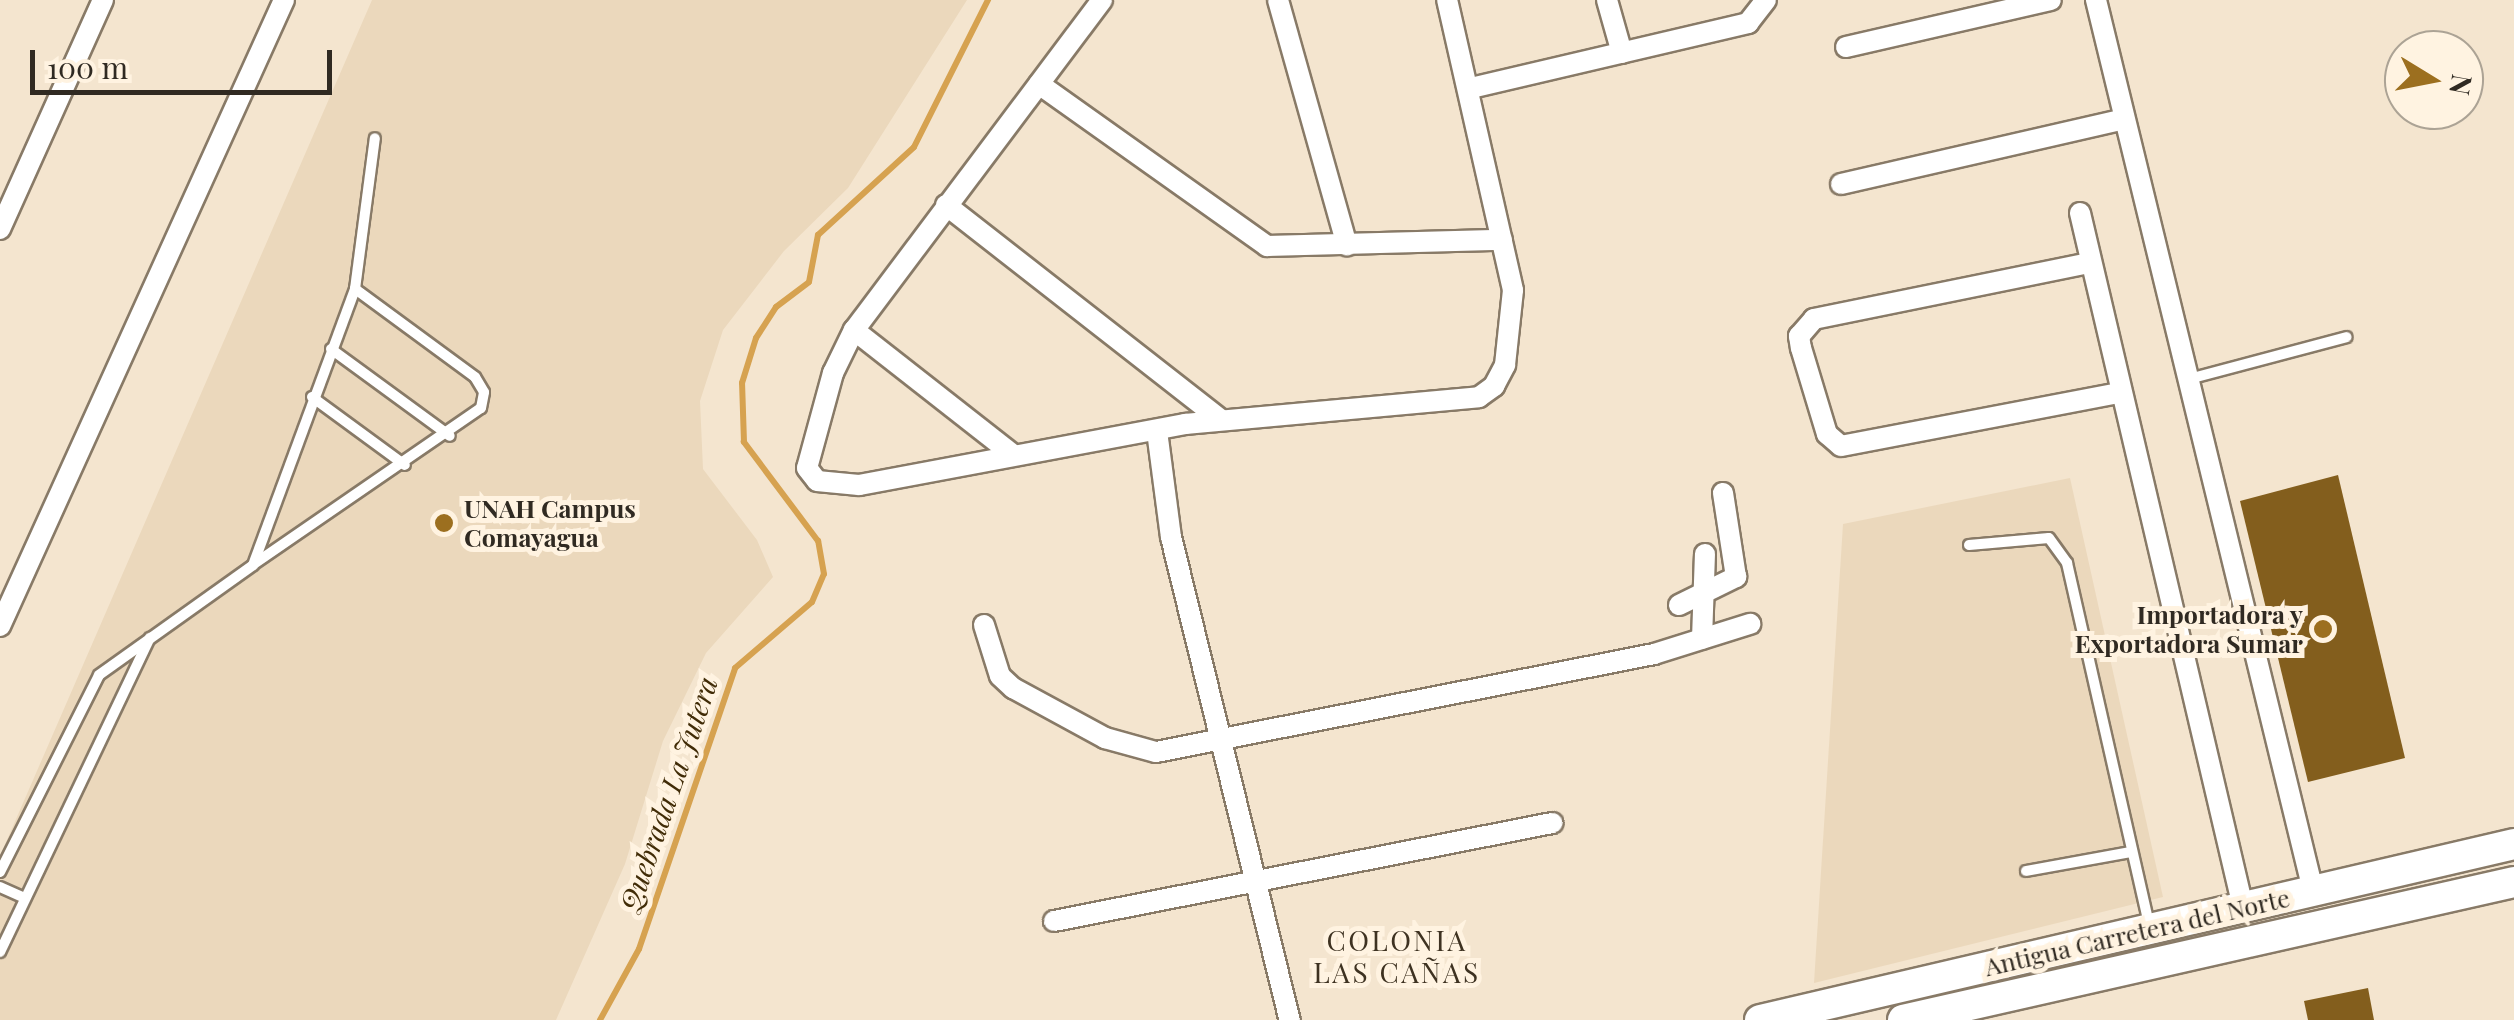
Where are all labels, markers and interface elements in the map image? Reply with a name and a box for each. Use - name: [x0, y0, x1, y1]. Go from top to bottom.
- scale bar: [35, 30, 338, 92]
- north arrow: [2384, 30, 2484, 130]
- text: 100 m: [47, 47, 128, 87]
- text: N: [2442, 72, 2482, 98]
- place label: UNAH Campus Comayagua: [464, 494, 636, 553]
- marker: UNAH Campus Comayagua: [433, 512, 455, 534]
- place label: Importadora y Exportadora Sumar: [2075, 600, 2303, 659]
- marker: Importadora y Exportadora Sumar: [2312, 618, 2334, 640]
- water label: Quebrada La Jutera: [612, 672, 724, 916]
- street label: Antigua Carretera del Norte: [1981, 882, 2293, 982]
- district label: COLONIA LAS CAÑAS: [1313, 923, 1481, 989]

